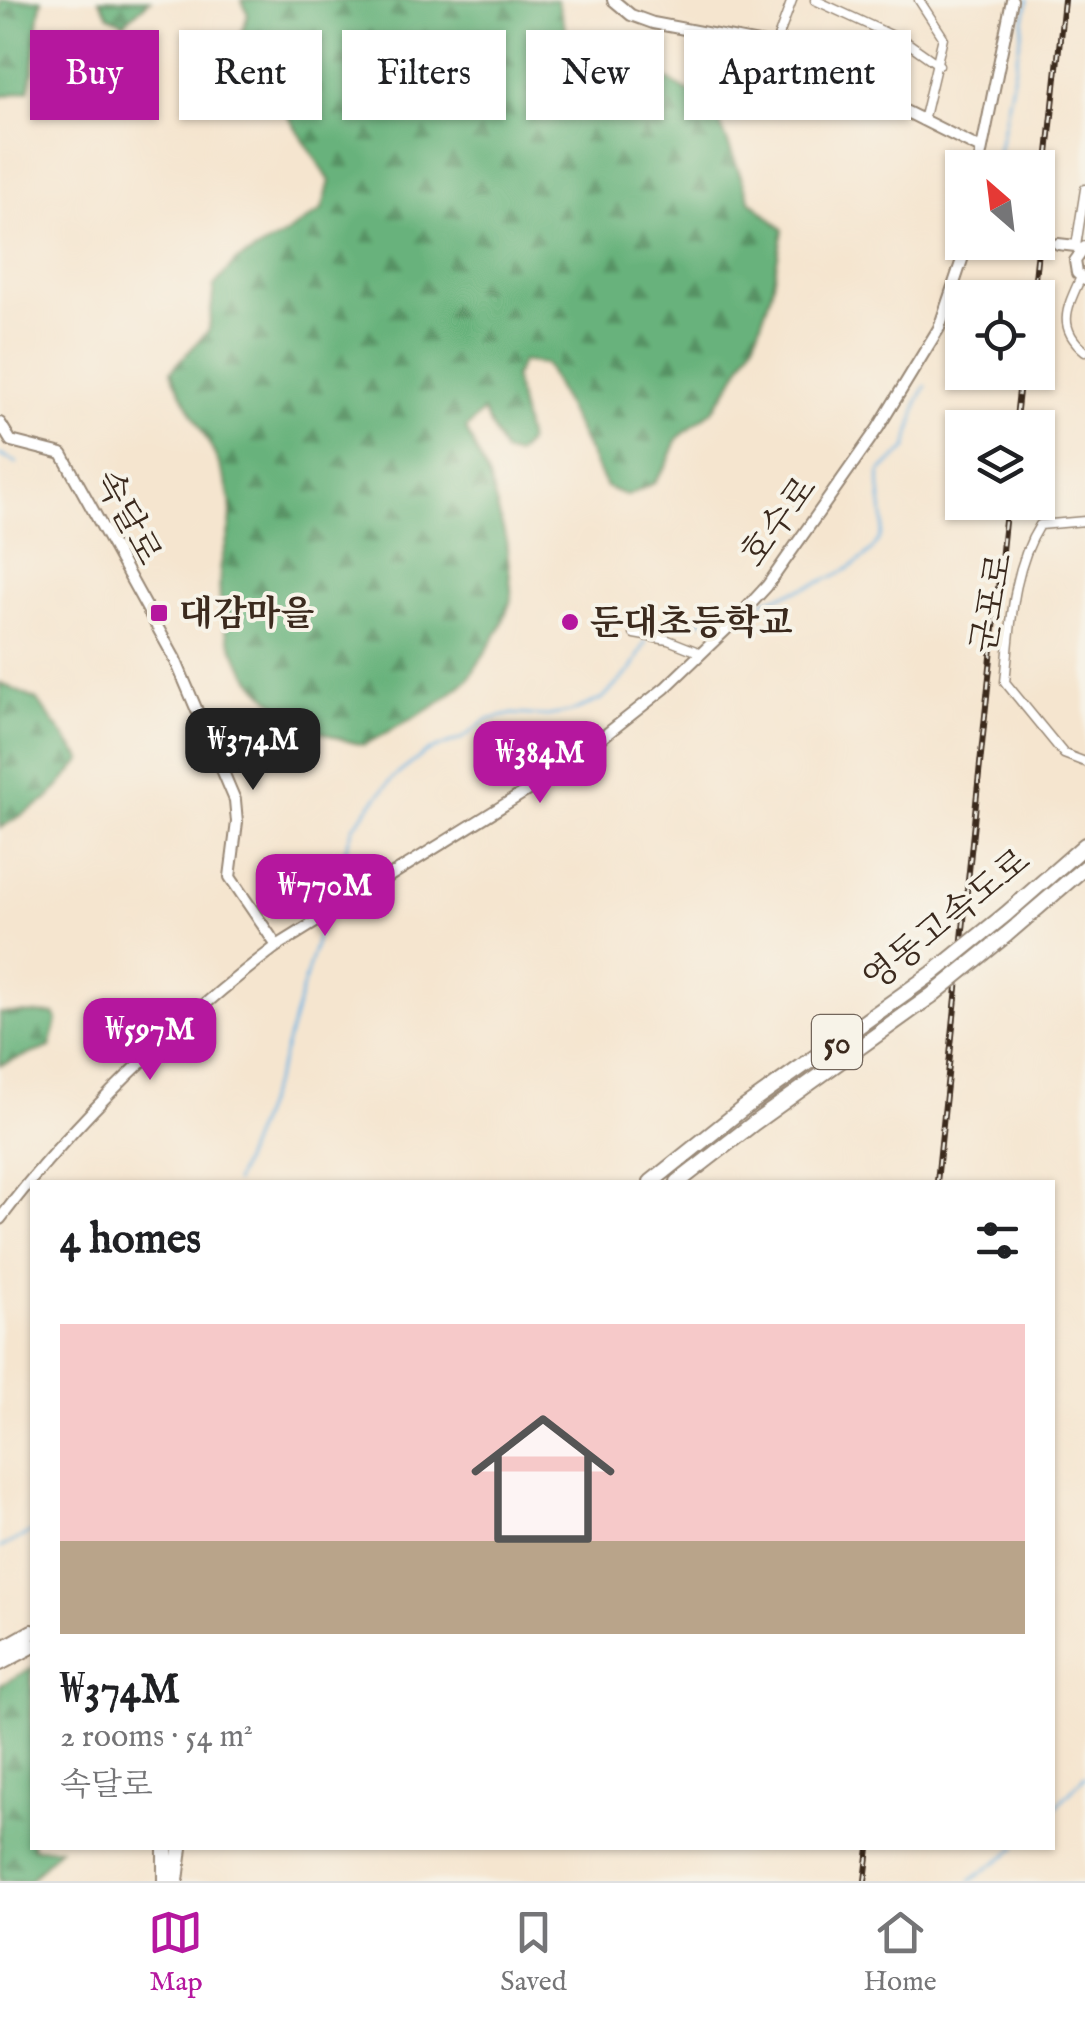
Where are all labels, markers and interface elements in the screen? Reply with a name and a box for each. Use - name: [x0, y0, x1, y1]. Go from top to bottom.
- chip: Buy: [30, 30, 159, 120]
- chip: Rent: [179, 30, 322, 120]
- chip: Filters: [342, 30, 506, 120]
- chip: New: [526, 30, 664, 120]
- chip: Apartment: [684, 30, 911, 120]
- north arrow: [945, 150, 1055, 260]
- map controls: [945, 150, 1055, 520]
- button: locate: [945, 280, 1055, 390]
- button: layers: [945, 410, 1055, 520]
- street label: 속달로: [83, 463, 170, 574]
- street label: 호수로: [732, 468, 828, 577]
- street label: 군포로: [962, 550, 1024, 657]
- place label: 대감마을: [179, 593, 314, 638]
- marker: 대감마을: [148, 602, 170, 624]
- place label: 둔대초등학교: [590, 602, 793, 647]
- marker: 둔대초등학교: [559, 611, 581, 633]
- pin: ₩374M: [183, 708, 323, 793]
- text: ₩374M: [207, 720, 299, 761]
- pin: ₩384M: [470, 721, 610, 806]
- text: ₩384M: [495, 733, 585, 774]
- street label: 영동고속도로: [855, 840, 1041, 1002]
- pin: ₩770M: [255, 854, 395, 939]
- text: ₩770M: [278, 866, 372, 907]
- pin: ₩597M: [80, 998, 220, 1083]
- text: ₩597M: [105, 1010, 195, 1051]
- road number: 50: [812, 1015, 862, 1069]
- icon: filters: [970, 1213, 1025, 1268]
- text: 4 homes: [60, 1214, 201, 1267]
- icon: home: [453, 1389, 633, 1569]
- text: ₩374M: [60, 1664, 180, 1717]
- text: 2 rooms · 54 m²: [60, 1717, 253, 1758]
- text: 속달로: [60, 1766, 153, 1807]
- tab: Map: [148, 1905, 203, 2000]
- tab: Saved: [500, 1905, 567, 2000]
- tab: Home: [863, 1905, 937, 2000]

